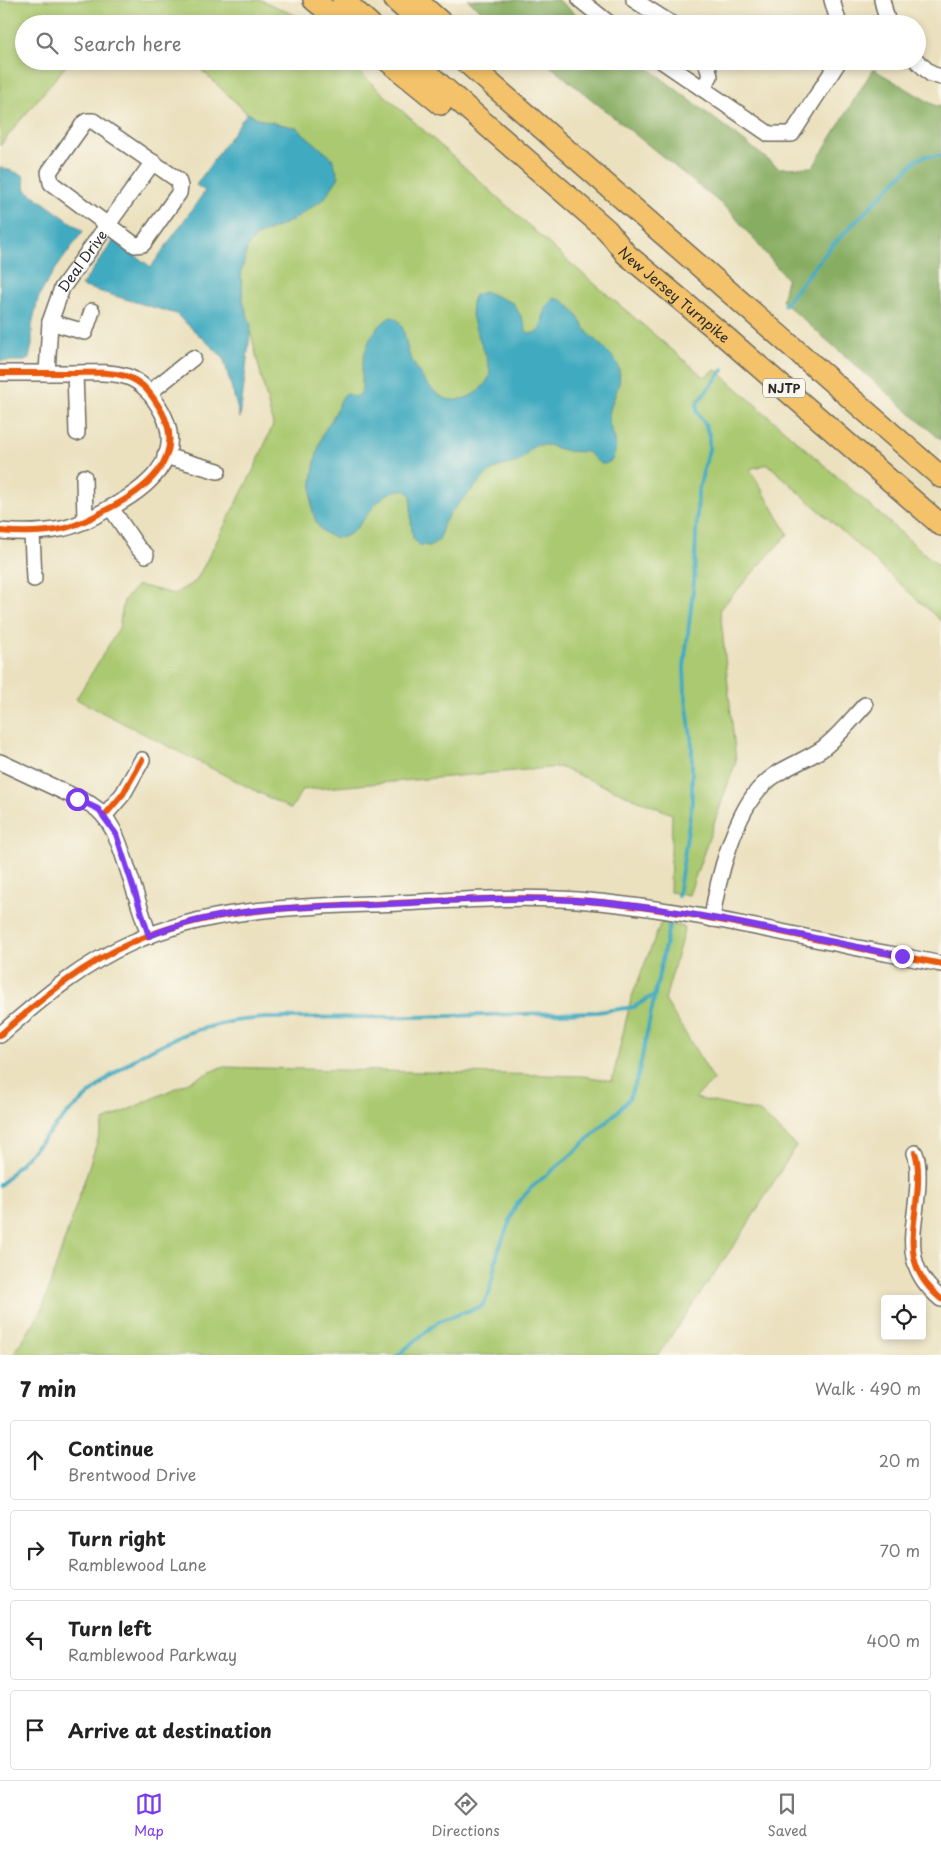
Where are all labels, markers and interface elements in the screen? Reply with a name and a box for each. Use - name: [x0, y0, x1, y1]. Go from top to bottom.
- search box: [15, 15, 926, 70]
- icon: search: [33, 29, 61, 57]
- text: Search here: [73, 29, 182, 57]
- street label: Deal Drive: [52, 225, 112, 296]
- street label: New Jersey Turnpike: [613, 242, 735, 347]
- road number: NJTP: [763, 378, 805, 398]
- route start: [66, 788, 89, 811]
- route end: [891, 945, 914, 968]
- map controls: [881, 1295, 926, 1340]
- button: locate: [881, 1295, 926, 1340]
- text: 7 min: [20, 1372, 76, 1404]
- text: Walk · 490 m: [815, 1376, 921, 1400]
- text: Continue: [68, 1434, 154, 1462]
- icon: ahead: [21, 1446, 49, 1474]
- text: 20 m: [879, 1448, 920, 1472]
- text: Brentwood Drive: [68, 1462, 196, 1486]
- text: Turn right: [68, 1524, 166, 1552]
- icon: right: [21, 1536, 49, 1564]
- text: 70 m: [880, 1538, 920, 1562]
- text: Ramblewood Lane: [68, 1552, 207, 1576]
- text: Turn left: [68, 1614, 152, 1642]
- icon: left: [21, 1626, 49, 1654]
- text: 400 m: [867, 1628, 920, 1652]
- text: Ramblewood Parkway: [68, 1642, 237, 1666]
- icon: arrive: [21, 1716, 49, 1744]
- text: Arrive at destination: [68, 1716, 272, 1744]
- tab: Map: [134, 1790, 164, 1841]
- tab: Directions: [432, 1790, 500, 1841]
- tab: Saved: [767, 1790, 807, 1841]

